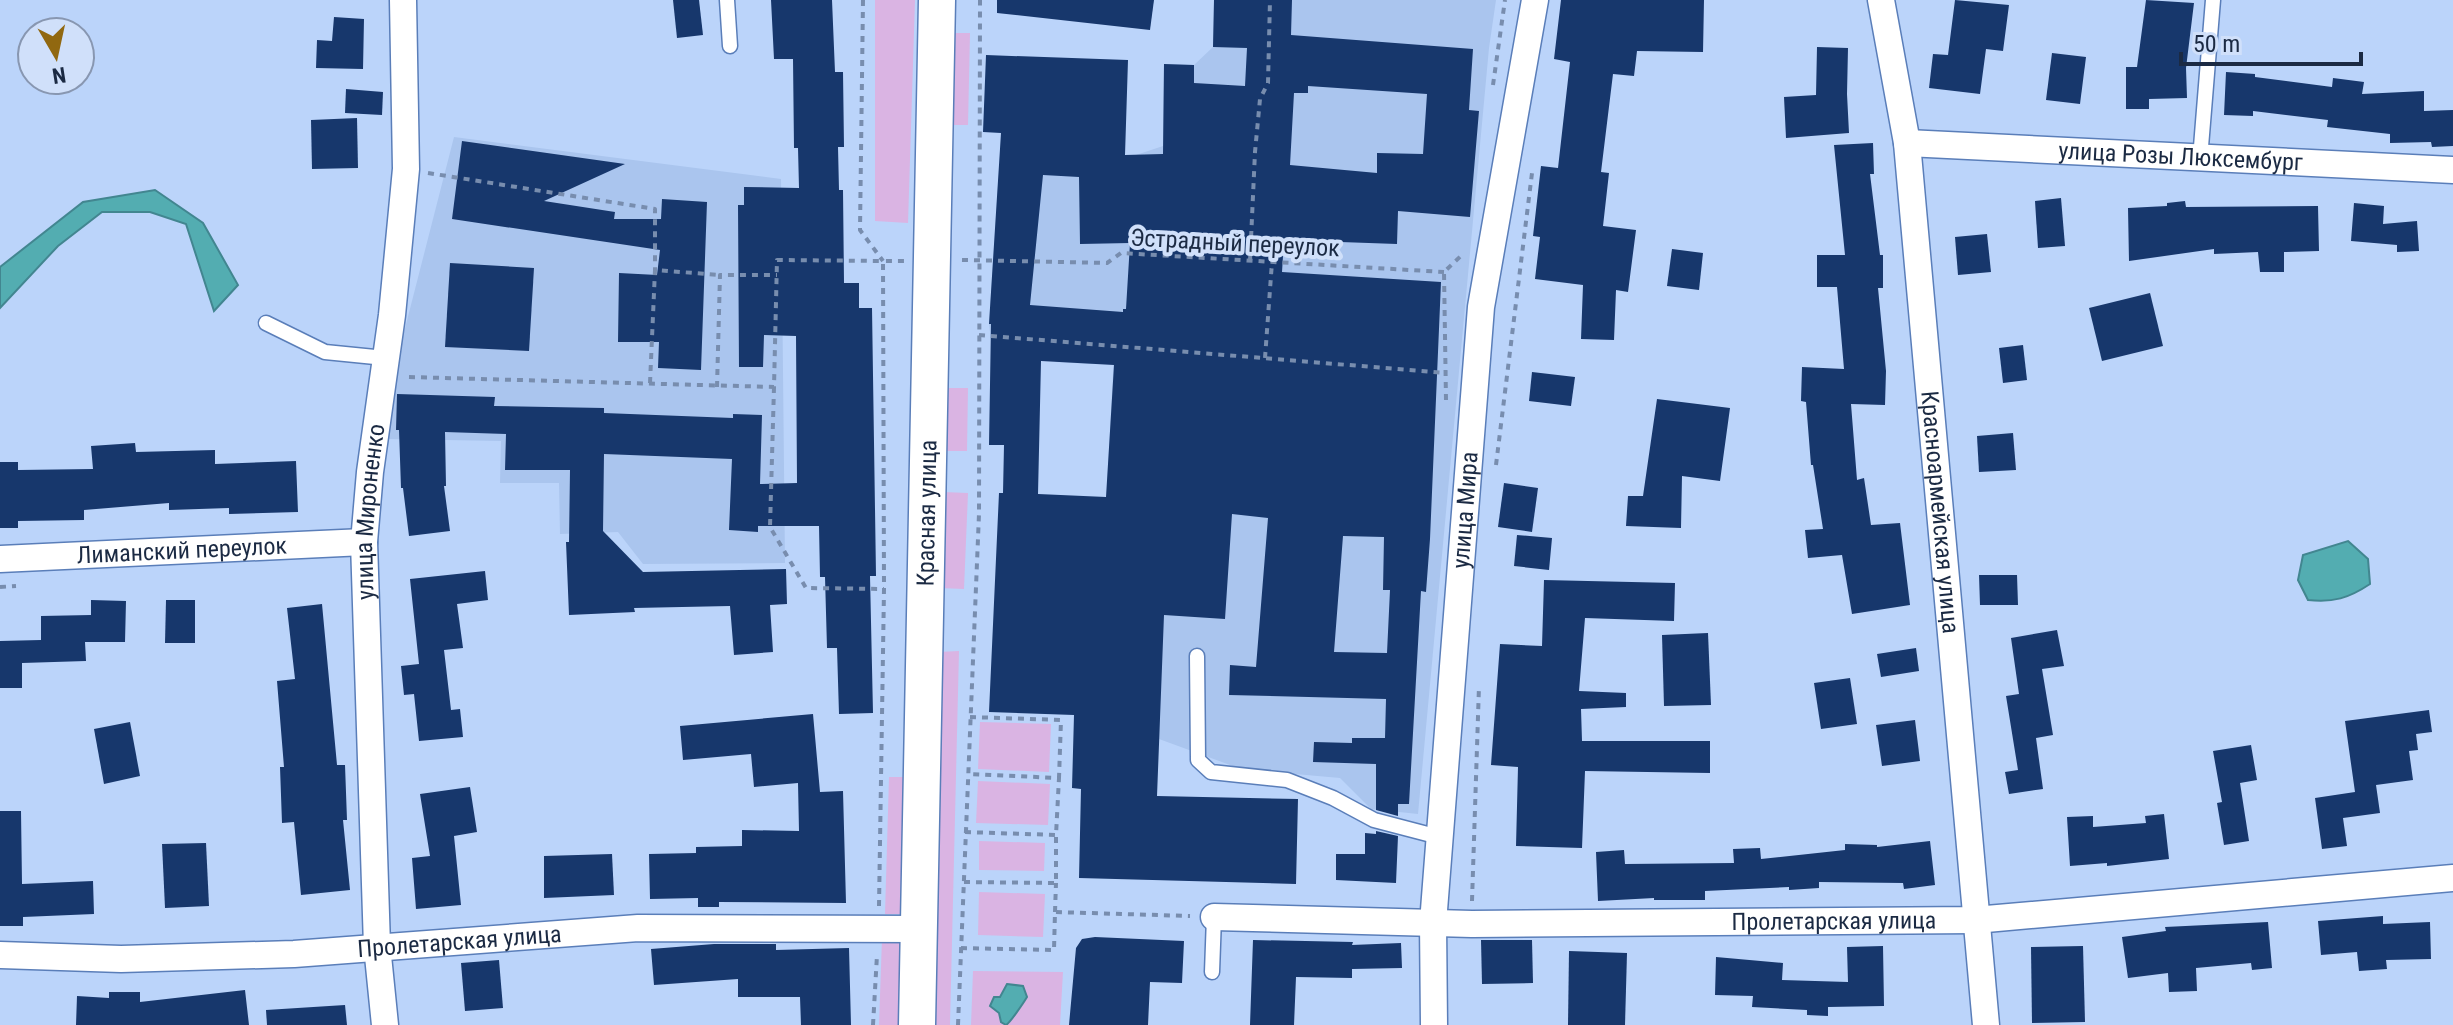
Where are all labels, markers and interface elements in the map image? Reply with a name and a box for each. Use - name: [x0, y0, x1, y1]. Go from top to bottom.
- north arrow: [16, 16, 96, 96]
- scale bar: [2181, 16, 2361, 66]
- text: 50 m: [2193, 30, 2240, 58]
- text: N: [50, 62, 68, 89]
- street label: улица Розы Люксембург: [2058, 137, 2304, 177]
- street label: Эстрадный переулок: [1130, 224, 1341, 262]
- street label: Красноармейская улица: [1915, 390, 1965, 635]
- street label: улица Мироненко: [350, 422, 391, 600]
- street label: Красная улица: [912, 440, 942, 587]
- street label: улица Мира: [1447, 451, 1484, 570]
- street label: Лиманский переулок: [76, 532, 288, 569]
- street label: Пролетарская улица: [1731, 906, 1936, 936]
- street label: Пролетарская улица: [356, 920, 562, 963]

